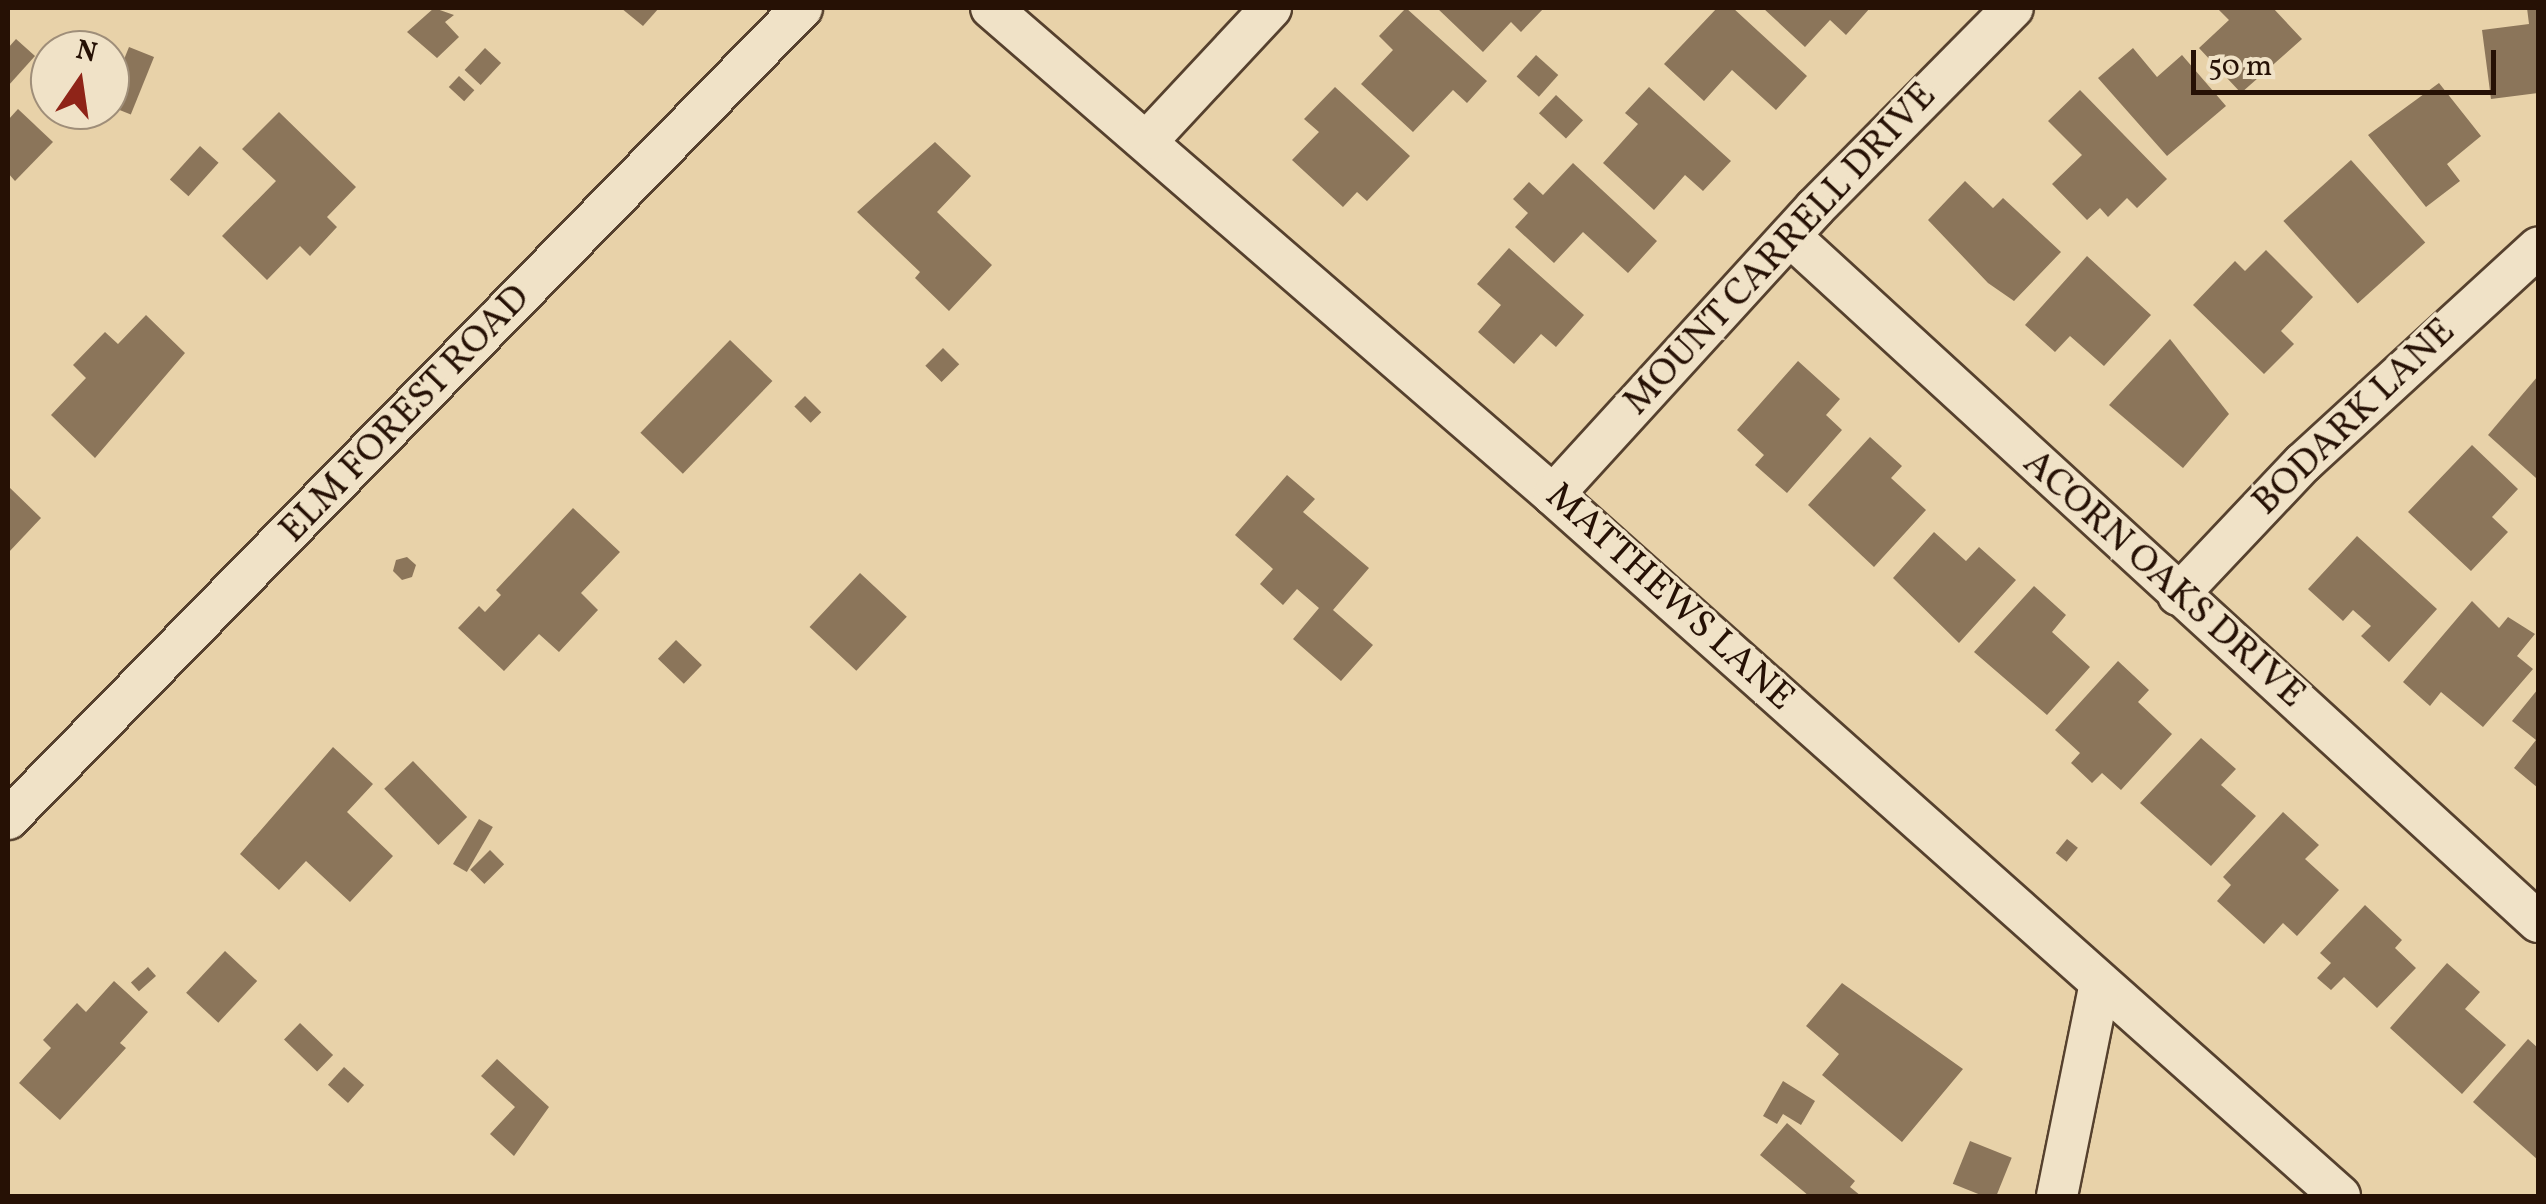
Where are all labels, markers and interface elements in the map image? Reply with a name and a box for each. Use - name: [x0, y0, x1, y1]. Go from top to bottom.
- north arrow: [30, 30, 130, 130]
- scale bar: [2196, 30, 2501, 92]
- text: N: [72, 31, 101, 74]
- text: 50 m: [2208, 46, 2272, 88]
- street label: MOUNT CARRELL DRIVE: [1615, 74, 1947, 426]
- street label: ELM FOREST ROAD: [271, 276, 541, 554]
- street label: BODARK LANE: [2244, 310, 2466, 526]
- street label: ACORN OAKS DRIVE: [2013, 441, 2313, 719]
- street label: MATTHEWS LANE: [1535, 475, 1803, 721]

